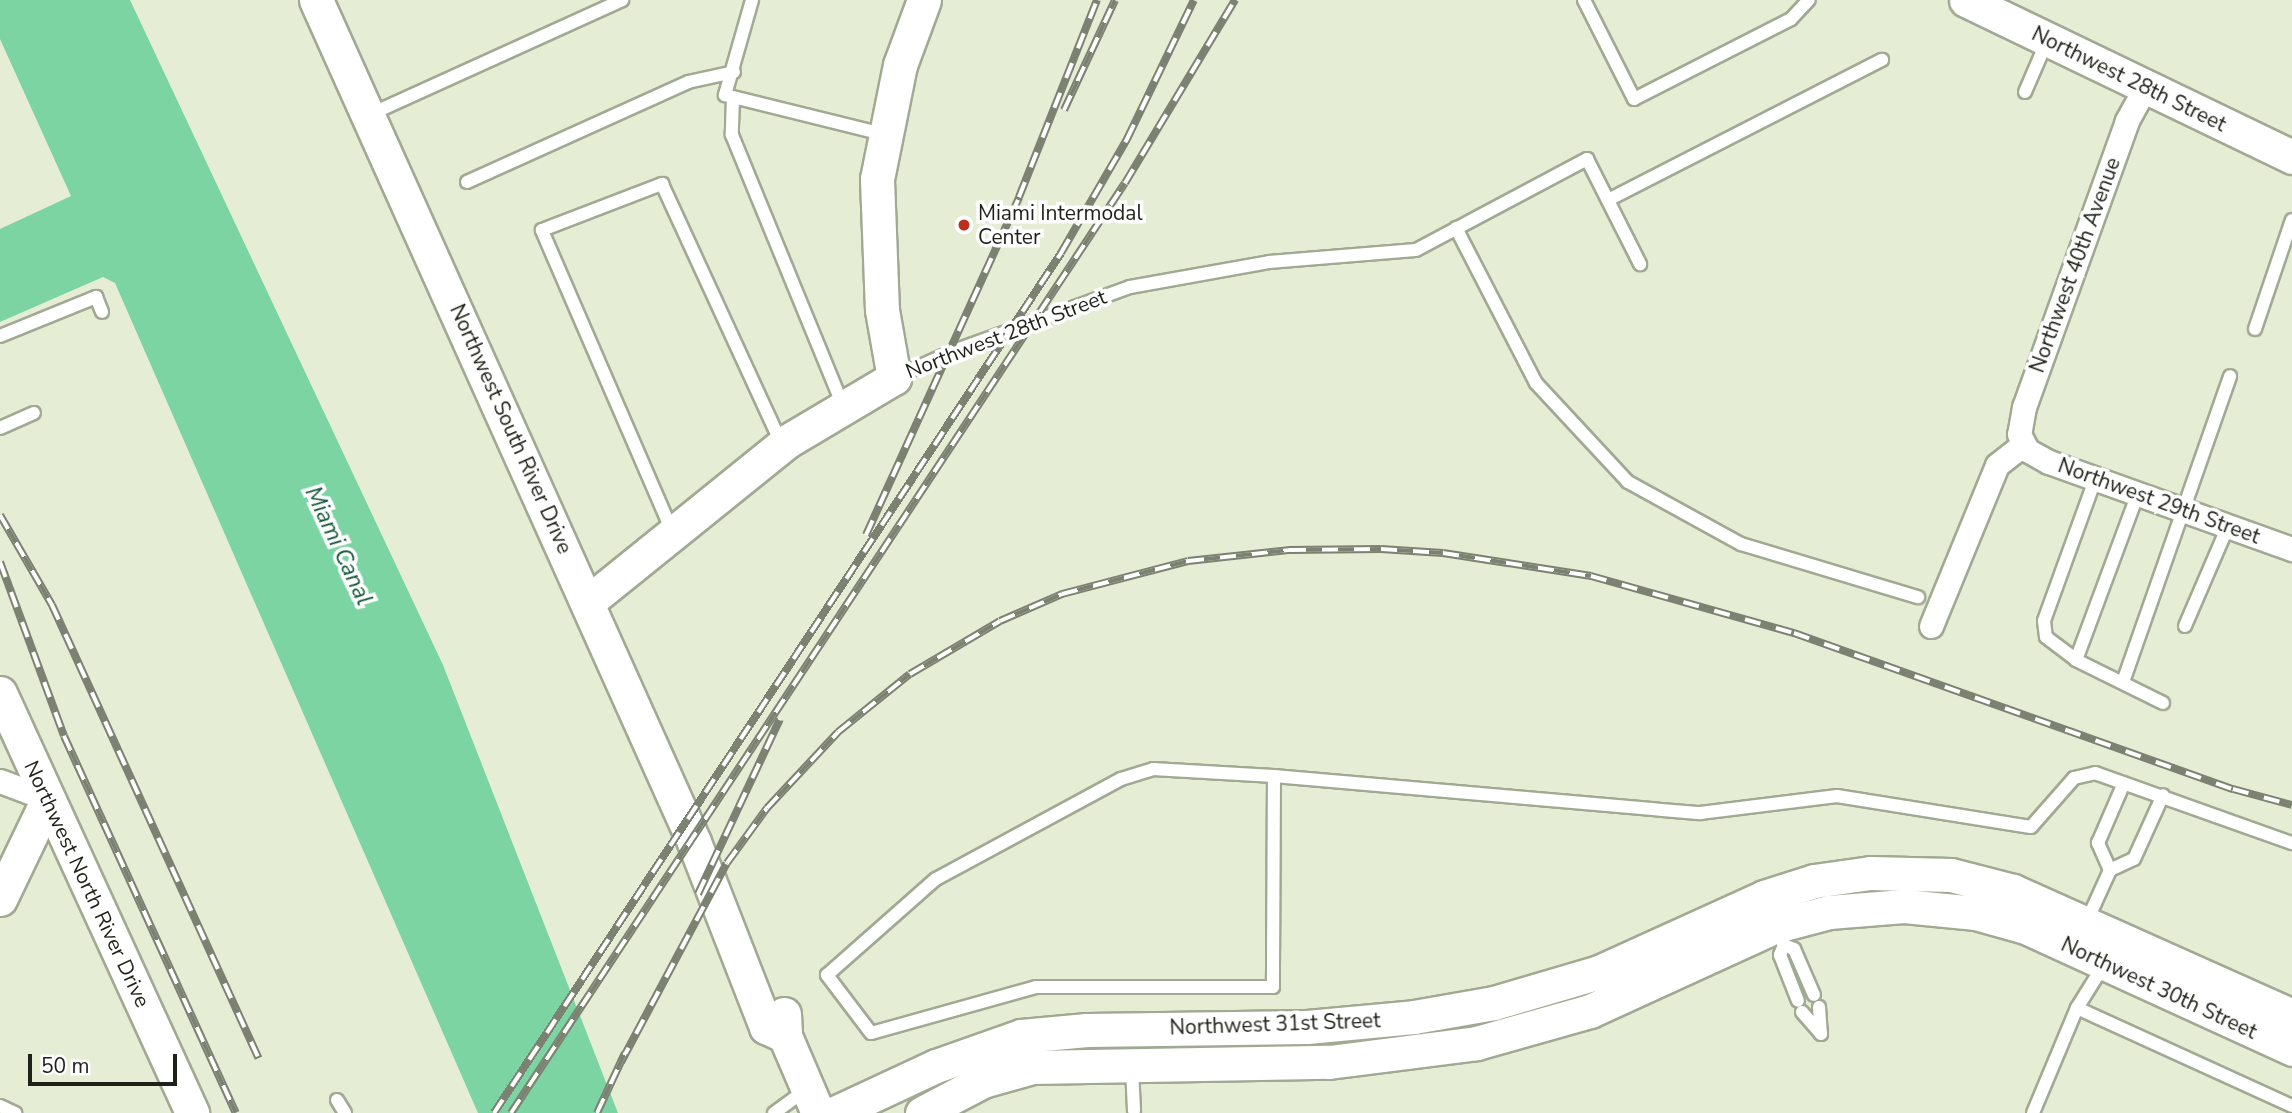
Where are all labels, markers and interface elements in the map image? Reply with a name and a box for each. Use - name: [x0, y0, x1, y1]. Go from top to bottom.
- street label: Northwest 28th Street: [2028, 21, 2230, 137]
- street label: Northwest 40th Avenue: [2024, 154, 2126, 376]
- place label: Miami Intermodal Center: [978, 200, 1143, 250]
- marker: Miami Intermodal Center: [956, 217, 972, 233]
- street label: Northwest 28th Street: [902, 284, 1110, 384]
- street label: Northwest South River Drive: [444, 300, 578, 558]
- street label: Northwest 29th Street: [2055, 453, 2263, 549]
- water label: Miami Canal: [299, 482, 377, 610]
- street label: Northwest North River Drive: [19, 757, 155, 1011]
- street label: Northwest 30th Street: [2057, 932, 2261, 1044]
- street label: Northwest 31st Street: [1169, 1008, 1381, 1040]
- scale bar: [32, 1040, 180, 1084]
- text: 50 m: [41, 1052, 90, 1080]

